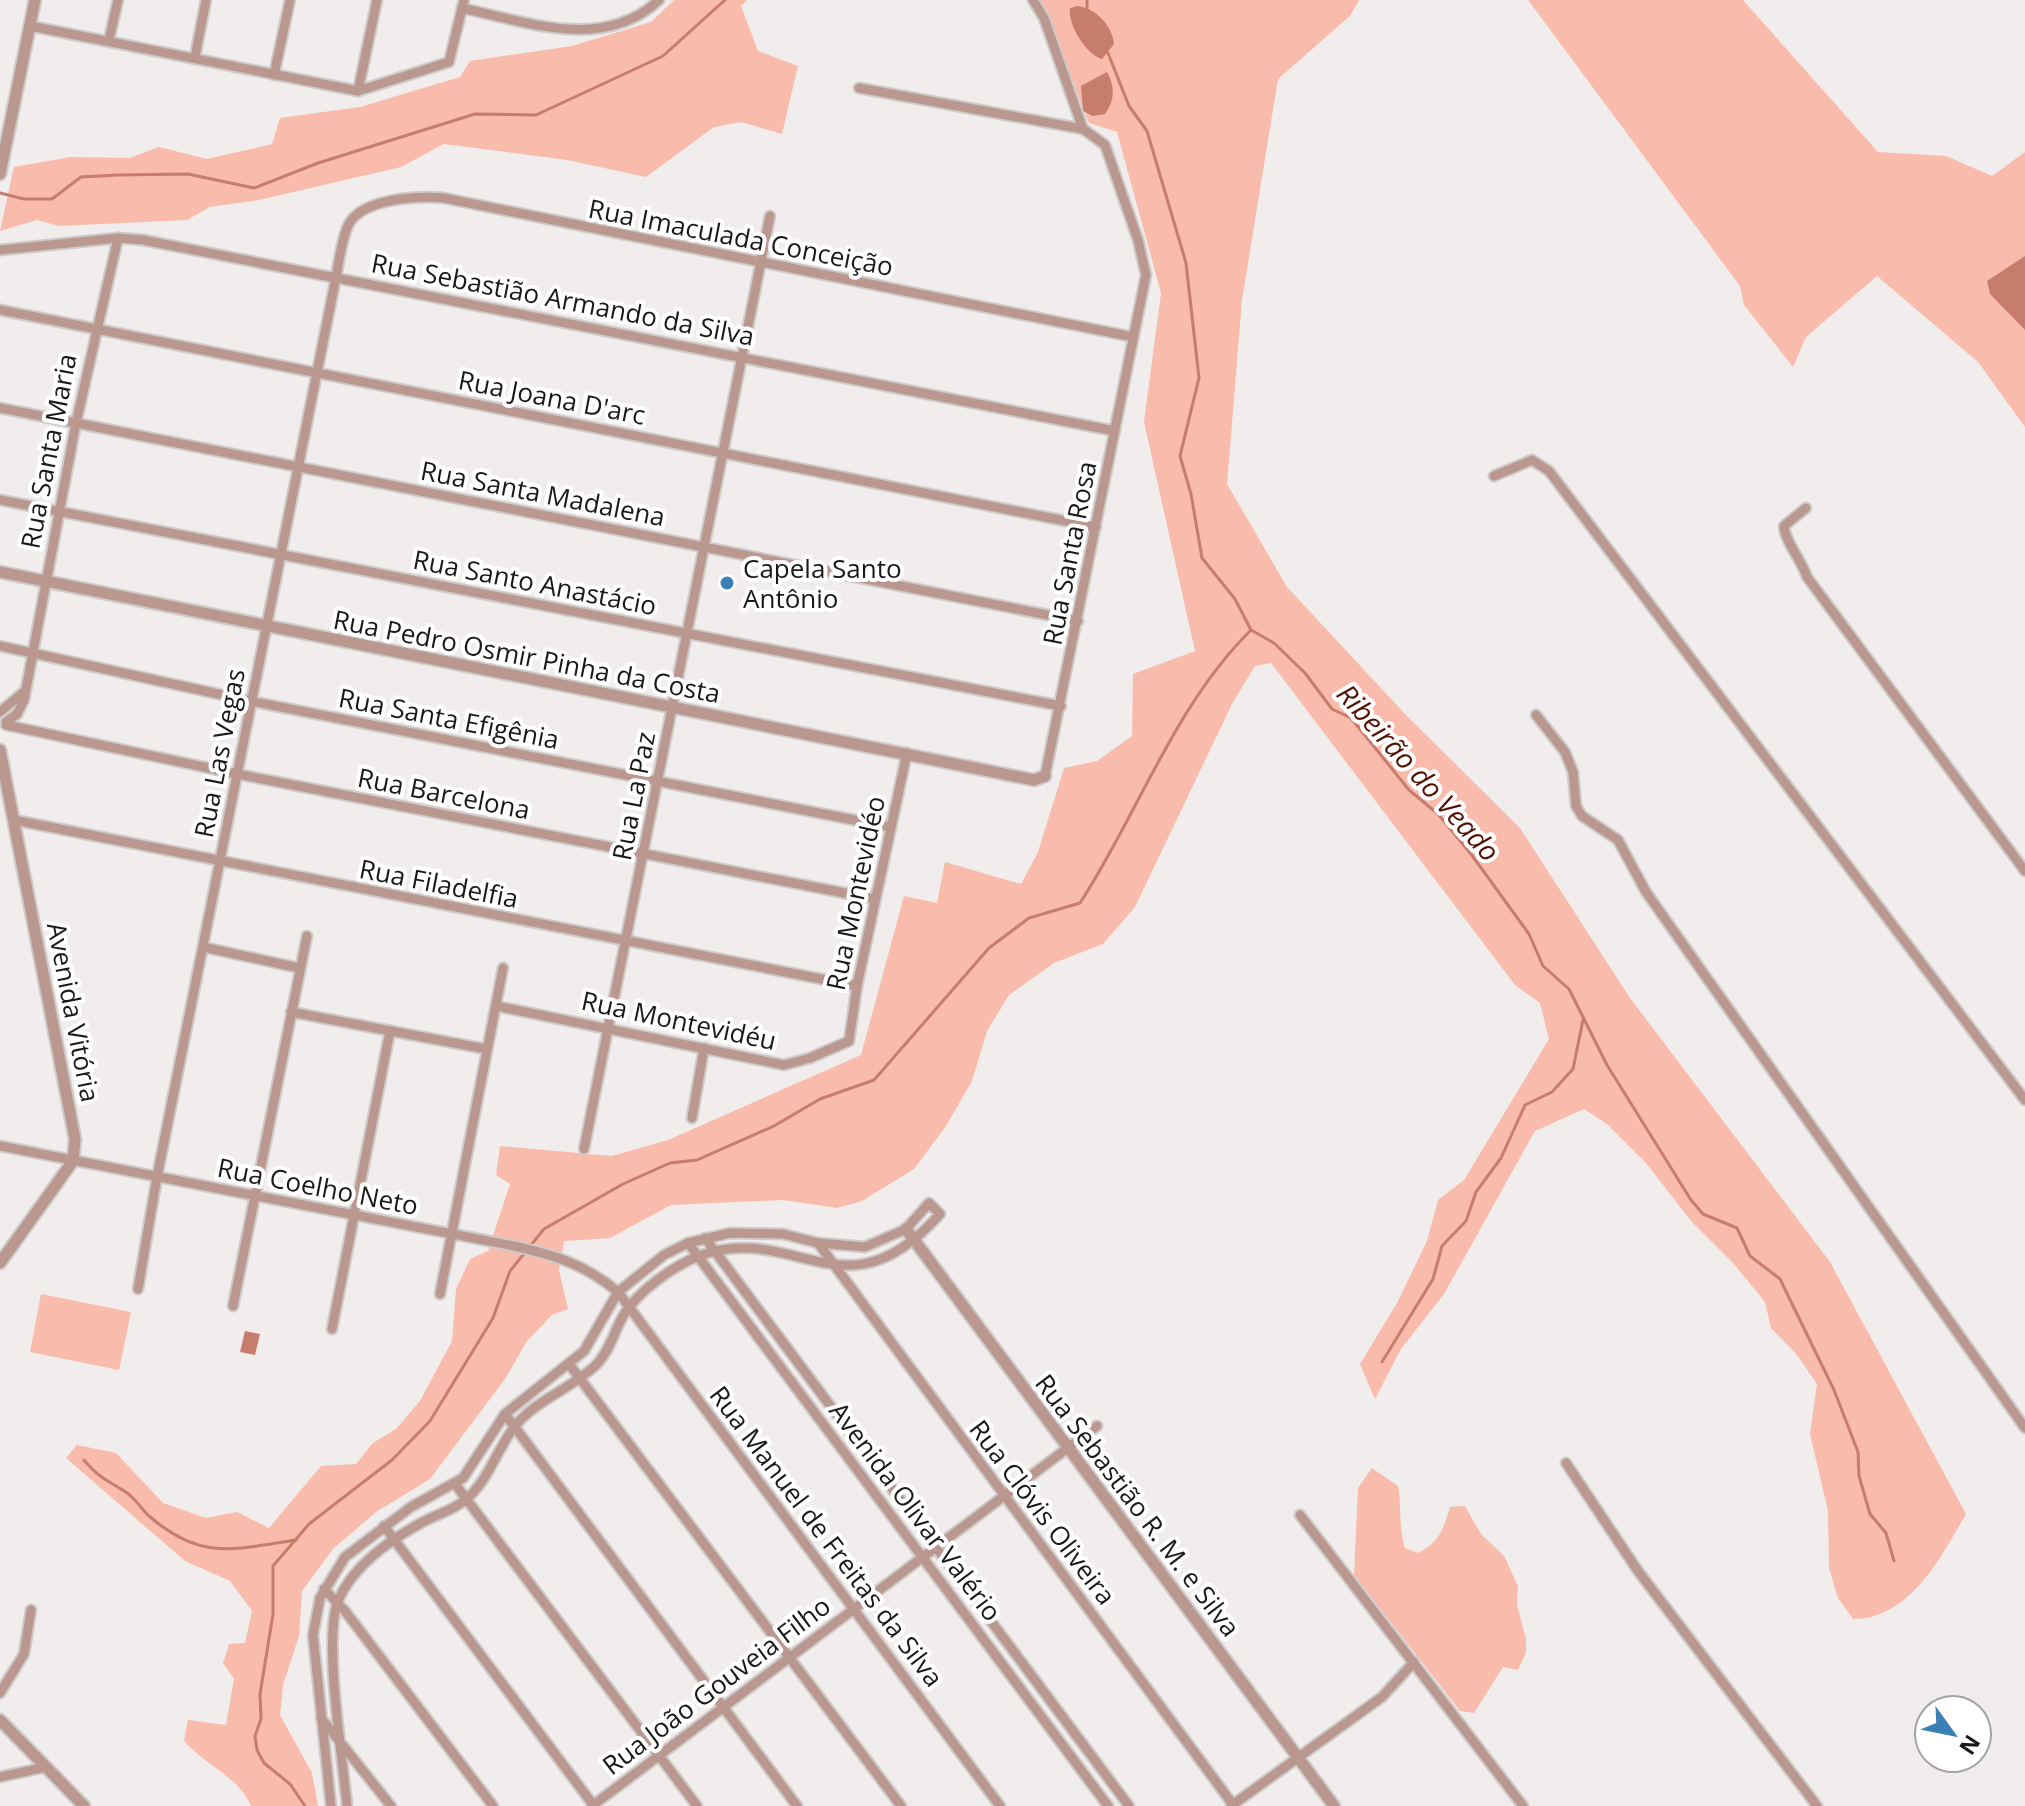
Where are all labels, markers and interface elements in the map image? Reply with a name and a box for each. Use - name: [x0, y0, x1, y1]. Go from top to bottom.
- street label: Rua Imaculada Conceição: [586, 190, 896, 284]
- street label: Rua Sebastião Armando da Silva: [369, 244, 757, 354]
- street label: Rua Santa Maria: [11, 350, 85, 552]
- street label: Rua Joana D'arc: [456, 361, 648, 433]
- street label: Rua Santa Madalena: [418, 452, 668, 534]
- street label: Rua Santa Rosa: [1034, 458, 1104, 648]
- street label: Rua Santo Anastácio: [410, 541, 660, 623]
- place label: Capela Santo Antônio: [743, 550, 902, 616]
- marker: Capela Santo Antônio: [718, 574, 736, 592]
- street label: Rua Pedro Osmir Pinha da Costa: [330, 601, 724, 711]
- street label: Rua Las Vegas: [185, 665, 253, 841]
- water label: Ribeirão do Veado: [1329, 675, 1509, 869]
- street label: Rua Santa Efigênia: [336, 679, 562, 757]
- street label: Rua La Paz: [603, 729, 663, 863]
- street label: Rua Barcelona: [355, 759, 533, 827]
- street label: Rua Montevidéo: [817, 793, 893, 993]
- street label: Rua Filadelfia: [357, 850, 521, 916]
- street label: Avenida Vitória: [39, 919, 109, 1105]
- street label: Rua Montevidéu: [578, 982, 780, 1058]
- street label: Rua Coelho Neto: [215, 1149, 421, 1223]
- street label: Rua Sebastião R. M. e Silva: [1027, 1366, 1249, 1644]
- street label: Rua Manuel de Freitas da Silva: [702, 1378, 952, 1694]
- street label: Avenida Olivar Valério: [822, 1394, 1010, 1628]
- street label: Rua Clóvis Oliveira: [962, 1412, 1124, 1612]
- street label: Rua João Gouveia Filho: [595, 1587, 837, 1783]
- north arrow: [1913, 1694, 1993, 1774]
- text: N: [1953, 1730, 1988, 1761]

